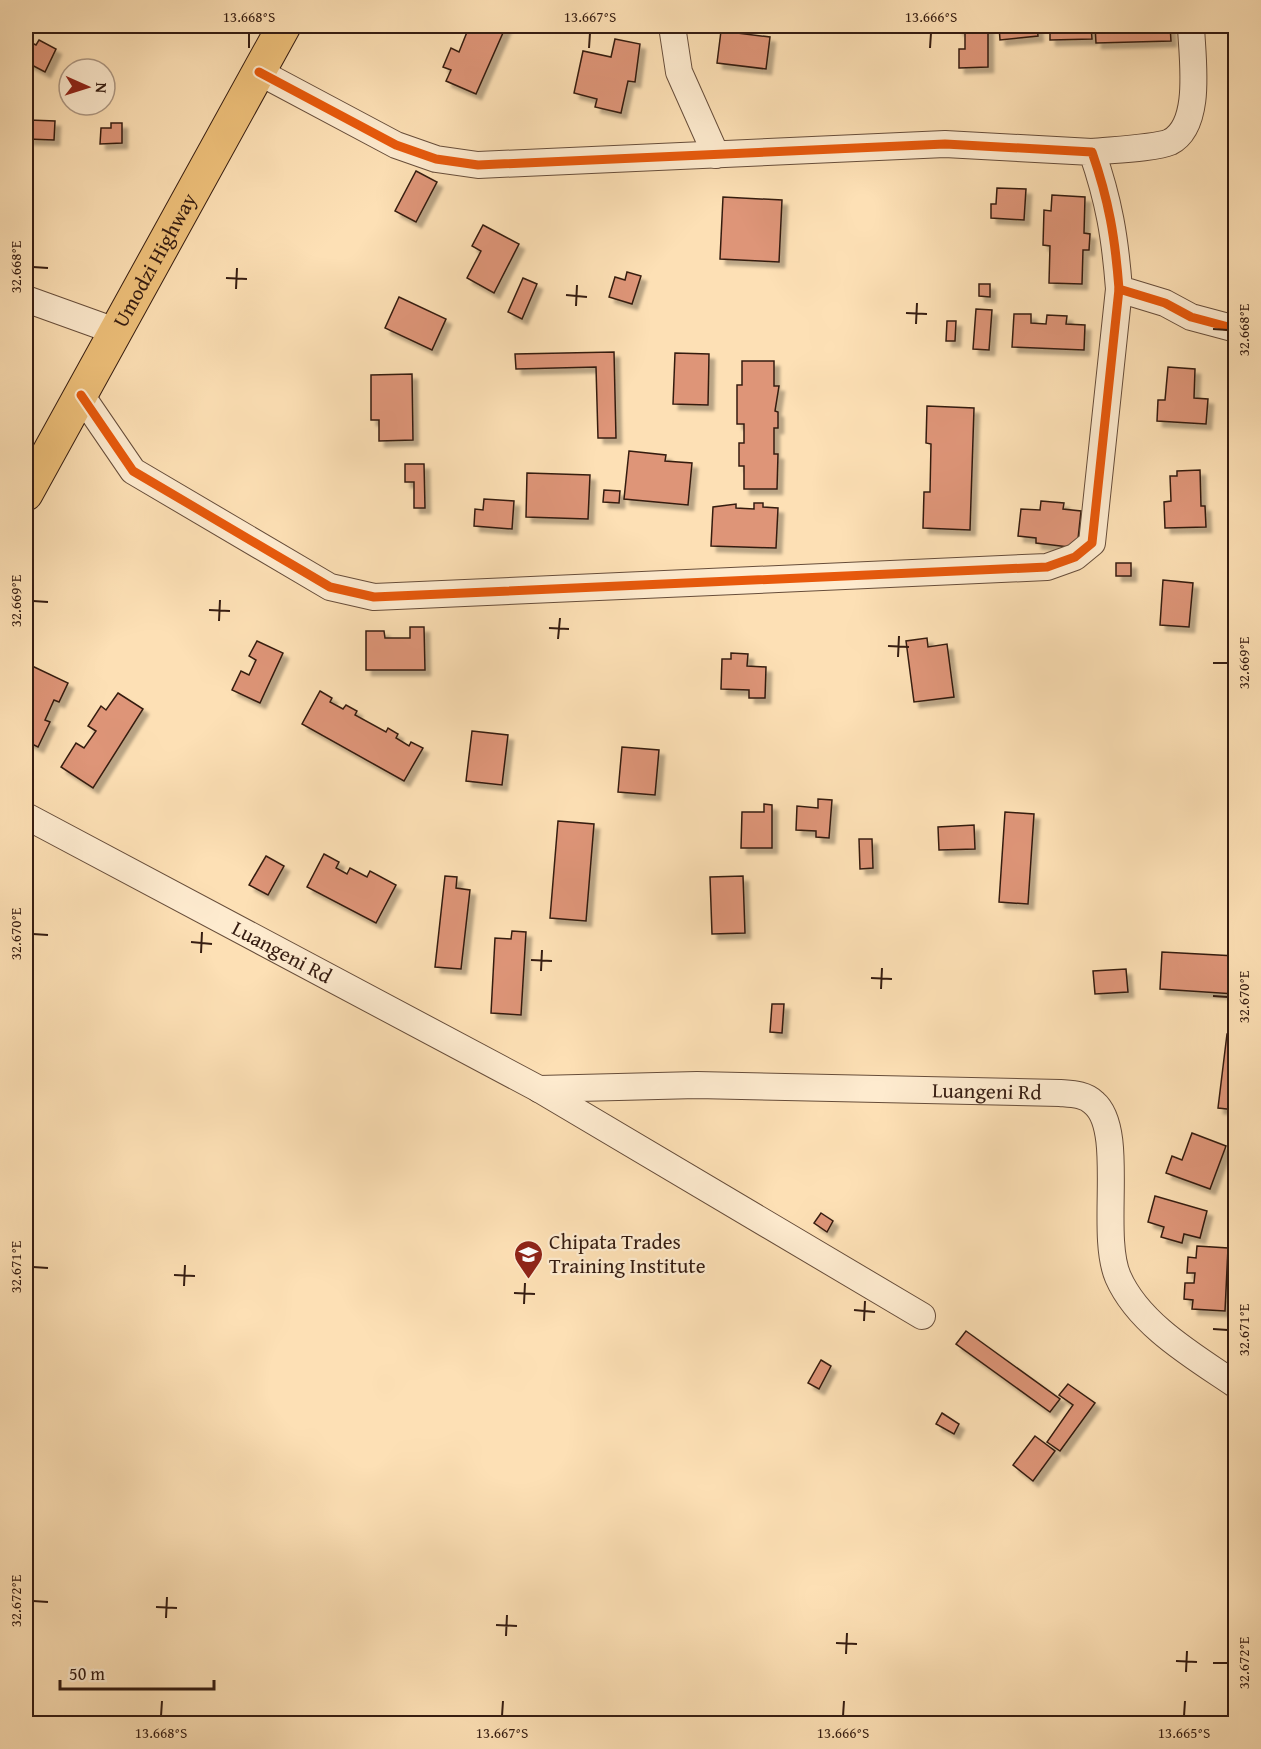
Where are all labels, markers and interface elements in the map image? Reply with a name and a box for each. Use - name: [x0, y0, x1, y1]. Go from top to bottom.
- text: 13.668°S: [223, 6, 275, 27]
- text: 13.667°S: [564, 6, 616, 27]
- text: 13.666°S: [905, 6, 957, 27]
- north arrow: [57, 57, 117, 117]
- text: N: [90, 82, 114, 94]
- street label: Umodzi Highway: [105, 186, 204, 333]
- text: 32.668°E: [5, 240, 26, 293]
- text: 32.668°E: [1233, 303, 1254, 356]
- text: 32.669°E: [5, 574, 26, 627]
- text: 32.669°E: [1233, 636, 1254, 689]
- text: 32.670°E: [5, 907, 26, 960]
- street label: Luangeni Rd: [227, 912, 338, 992]
- text: 32.670°E: [1233, 970, 1254, 1023]
- street label: Luangeni Rd: [932, 1074, 1043, 1108]
- place label: Chipata Trades Training Institute: [549, 1226, 706, 1281]
- school or university icon: Chipata Trades Training Institute: [512, 1238, 544, 1280]
- text: 32.671°E: [5, 1240, 26, 1293]
- text: 32.671°E: [1233, 1303, 1254, 1356]
- text: 32.672°E: [5, 1574, 26, 1627]
- text: 32.672°E: [1233, 1636, 1254, 1689]
- scale bar: [60, 1653, 214, 1691]
- text: 50 m: [69, 1660, 105, 1687]
- text: 13.668°S: [135, 1722, 187, 1743]
- text: 13.667°S: [476, 1722, 528, 1743]
- text: 13.666°S: [817, 1722, 869, 1743]
- text: 13.665°S: [1158, 1722, 1210, 1743]

